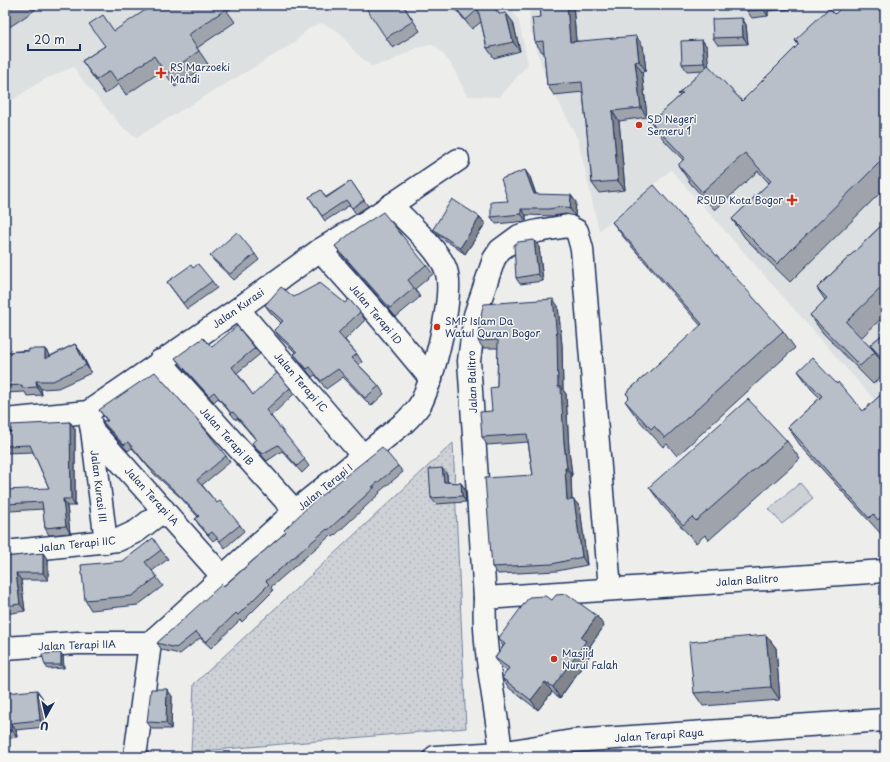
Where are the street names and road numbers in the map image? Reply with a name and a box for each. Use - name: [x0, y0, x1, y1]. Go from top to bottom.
- street label: Jalan Terapi ID: [347, 280, 406, 347]
- street label: Jalan Kurasi: [209, 284, 267, 331]
- street label: Jalan Terapi IC: [271, 348, 332, 415]
- street label: Jalan Balitro: [463, 350, 480, 414]
- street label: Jalan Terapi IB: [197, 403, 258, 468]
- street label: Jalan Kurasi III: [88, 449, 111, 523]
- street label: Jalan Terapi I: [294, 460, 355, 514]
- street label: Jalan Terapi IA: [122, 463, 183, 529]
- street label: Jalan Terapi IIC: [38, 532, 117, 555]
- street label: Jalan Balitro: [715, 570, 779, 589]
- street label: Jalan Terapi IIA: [38, 636, 116, 653]
- street label: Jalan Terapi Raya: [614, 724, 705, 745]

